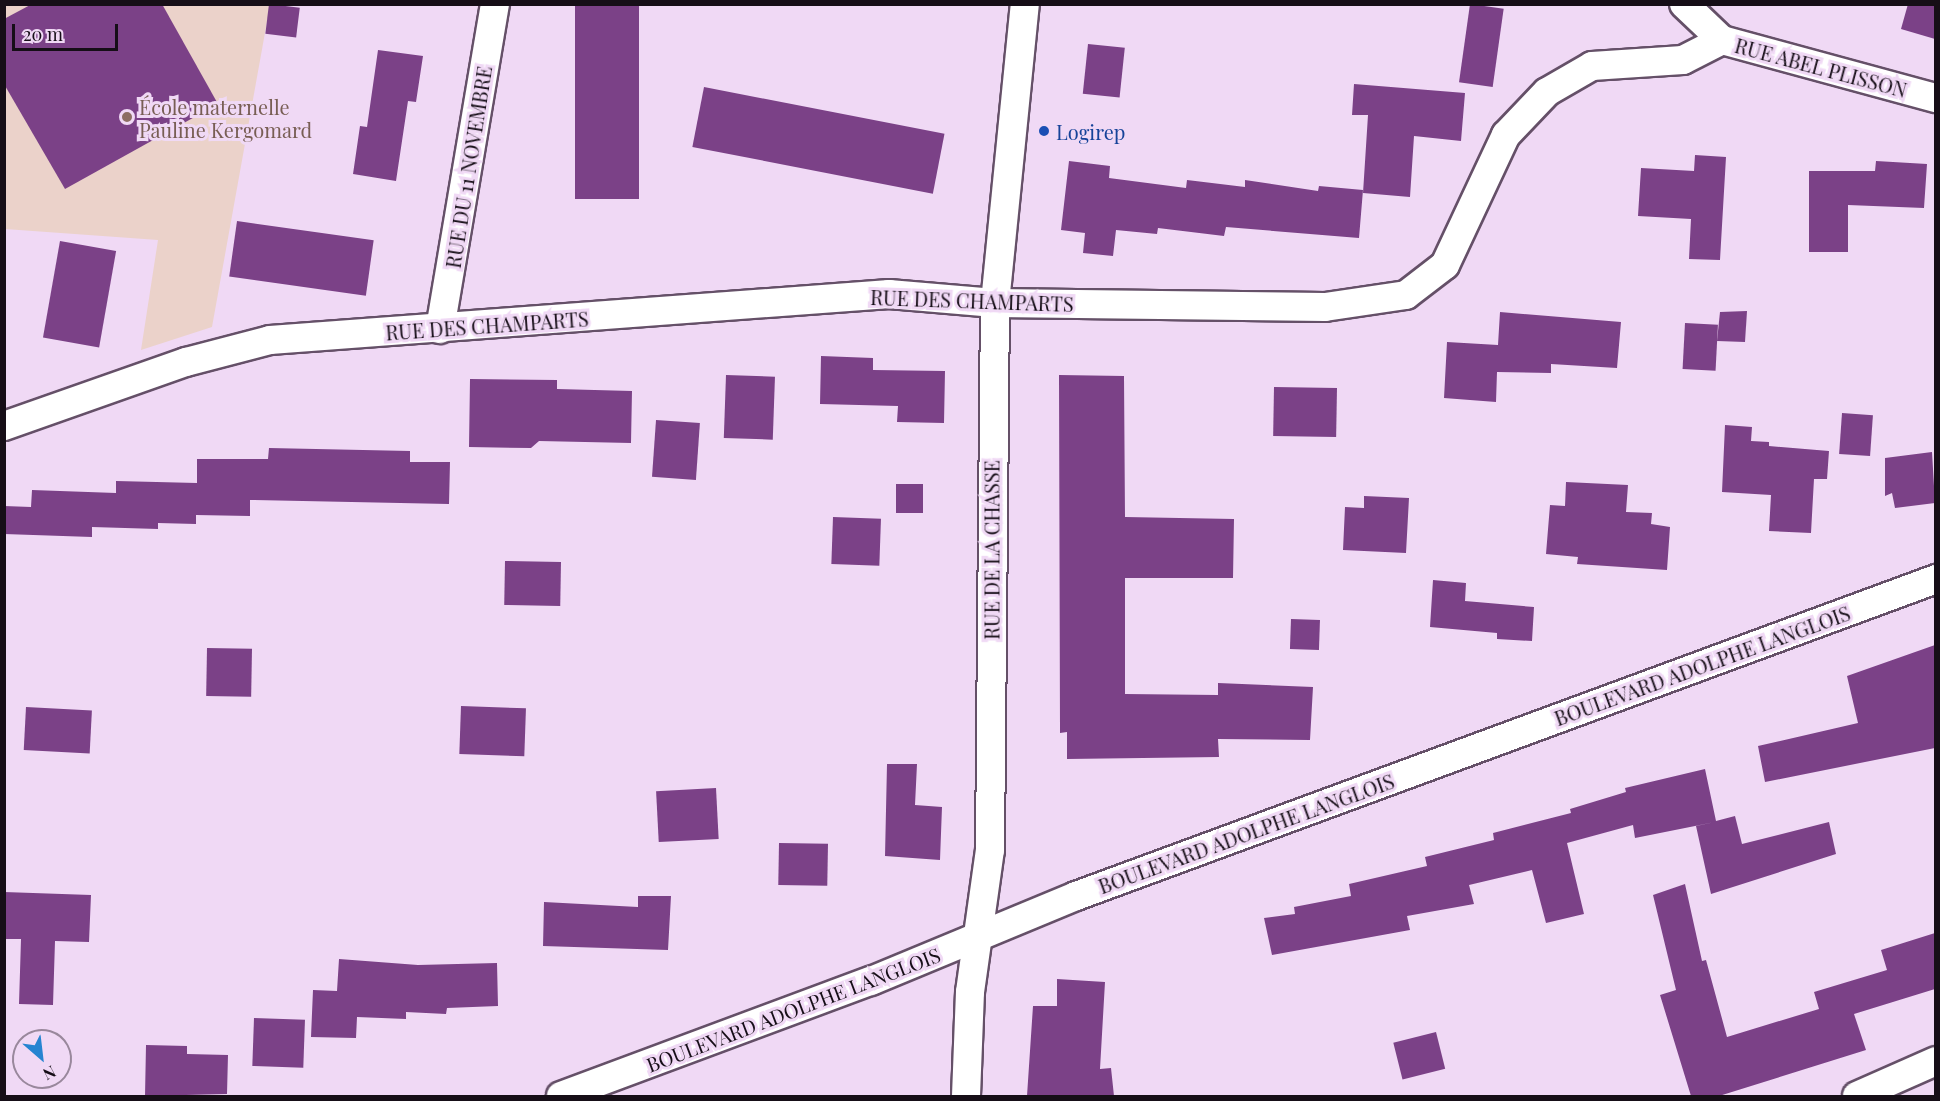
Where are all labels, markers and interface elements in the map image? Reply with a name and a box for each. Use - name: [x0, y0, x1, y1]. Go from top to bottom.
- scale bar: [15, 12, 122, 50]
- text: 20 m: [23, 22, 63, 46]
- street label: RUE ABEL PLISSON: [1732, 32, 1910, 102]
- street label: RUE DU 11 NOVEMBRE: [440, 64, 496, 270]
- place label: École maternelle Pauline Kergomard: [139, 94, 312, 141]
- marker: École maternelle Pauline Kergomard: [120, 110, 134, 124]
- place label: Logirep: [1056, 119, 1125, 143]
- marker: Logirep: [1037, 124, 1051, 138]
- street label: RUE DES CHAMPARTS: [870, 284, 1074, 316]
- street label: RUE DES CHAMPARTS: [385, 306, 589, 344]
- street label: RUE DE LA CHASSE: [979, 460, 1003, 640]
- street label: BOULEVARD ADOLPHE LANGLOIS: [1550, 600, 1854, 730]
- street label: BOULEVARD ADOLPHE LANGLOIS: [1094, 768, 1398, 898]
- street label: BOULEVARD ADOLPHE LANGLOIS: [642, 942, 944, 1076]
- north arrow: [12, 1029, 72, 1089]
- text: N: [40, 1062, 60, 1086]

